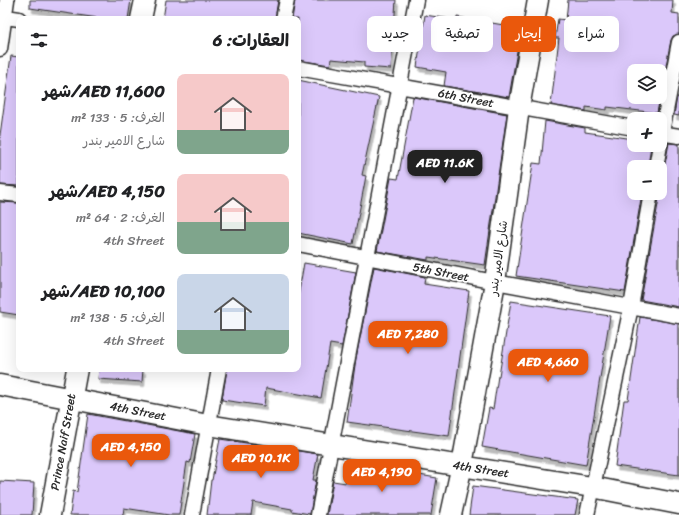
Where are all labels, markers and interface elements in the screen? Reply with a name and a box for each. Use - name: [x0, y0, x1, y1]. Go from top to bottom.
- chip: جديد: [367, 16, 423, 52]
- chip: تصفية: [431, 16, 493, 52]
- chip: إيجار: [501, 16, 556, 52]
- chip: شراء: [564, 16, 619, 52]
- text: العقارات: 6: [213, 25, 289, 55]
- icon: filters: [28, 29, 50, 51]
- map controls: [627, 64, 667, 200]
- button: layers: [627, 64, 667, 104]
- text: AED 11,600/شهر: [43, 76, 165, 106]
- street label: 6th Street: [436, 82, 496, 114]
- icon: home: [209, 90, 257, 138]
- text: الغرف: 5 · 133 m²: [71, 106, 165, 129]
- button: +: [627, 112, 667, 152]
- text: شارع الامير بندر: [83, 129, 165, 152]
- pin: AED 11.6K: [399, 150, 491, 184]
- text: AED 11.6K: [416, 151, 474, 174]
- button: −: [627, 160, 667, 200]
- text: AED 4,150/شهر: [50, 176, 165, 206]
- icon: home: [209, 190, 257, 238]
- text: الغرف: 2 · 64 m²: [76, 206, 165, 229]
- street label: شارع الامير بندر: [482, 219, 514, 298]
- text: 4th Street: [103, 229, 165, 252]
- street label: 5th Street: [411, 256, 471, 288]
- text: AED 10,100/شهر: [42, 276, 165, 306]
- icon: home: [209, 290, 257, 338]
- text: الغرف: 5 · 138 m²: [70, 306, 165, 329]
- pin: AED 7,280: [362, 321, 454, 355]
- text: AED 7,280: [377, 322, 439, 345]
- text: 4th Street: [103, 329, 165, 352]
- pin: AED 4,660: [502, 349, 594, 383]
- text: AED 4,660: [517, 350, 579, 373]
- street label: Prince Naif Street: [44, 392, 82, 492]
- street label: 4th Street: [108, 395, 168, 427]
- pin: AED 4,150: [85, 434, 177, 468]
- text: AED 4,150: [101, 435, 161, 458]
- pin: AED 10.1K: [215, 445, 307, 479]
- text: AED 10.1K: [232, 446, 290, 469]
- street label: 4th Street: [451, 454, 511, 484]
- pin: AED 4,190: [336, 459, 428, 493]
- text: AED 4,190: [352, 460, 412, 483]

